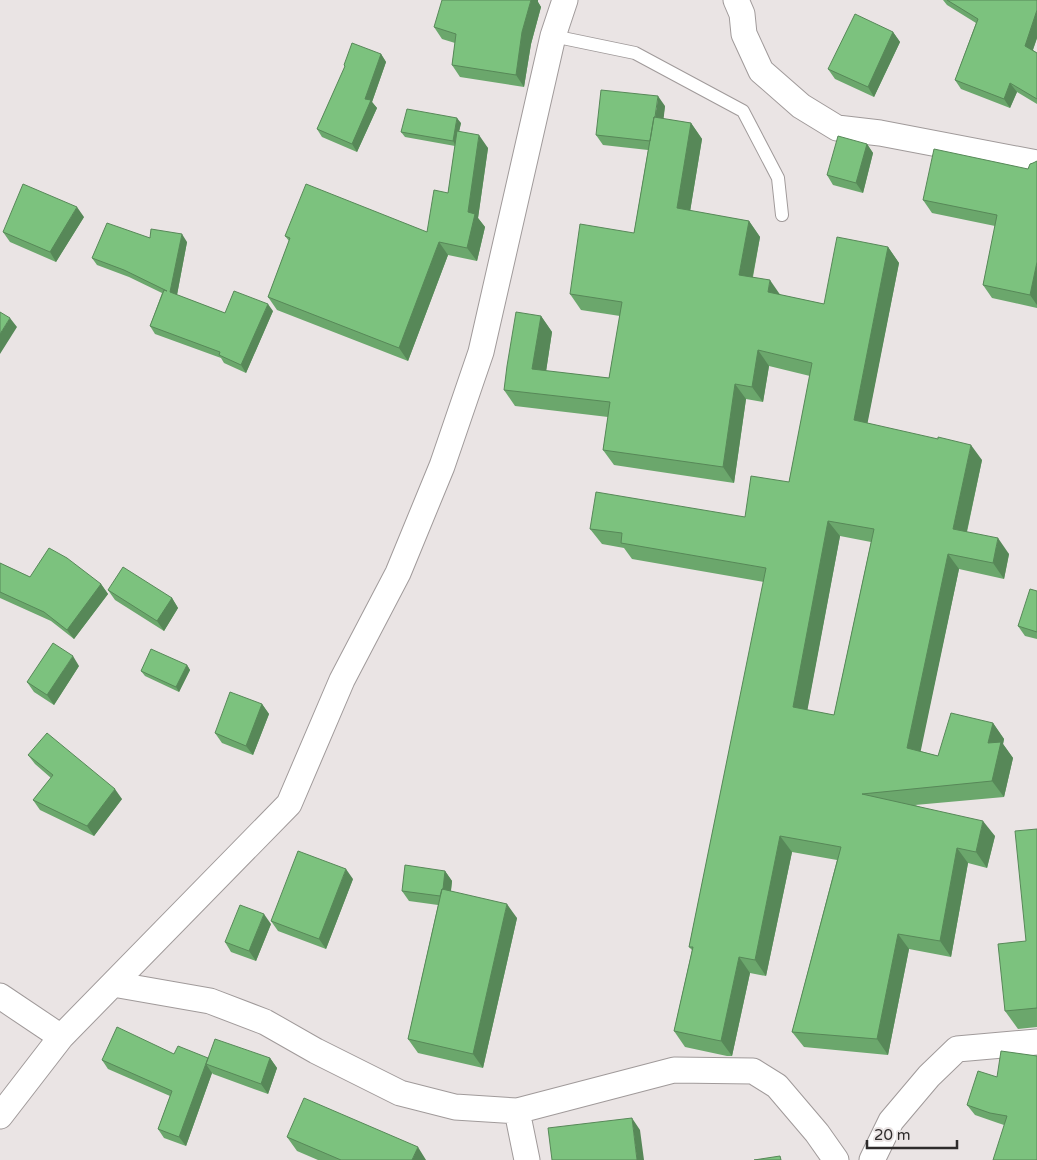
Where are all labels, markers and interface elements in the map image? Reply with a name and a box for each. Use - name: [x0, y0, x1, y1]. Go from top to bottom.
- scale bar: [867, 1118, 957, 1150]
- text: 20 m: [874, 1126, 911, 1144]

